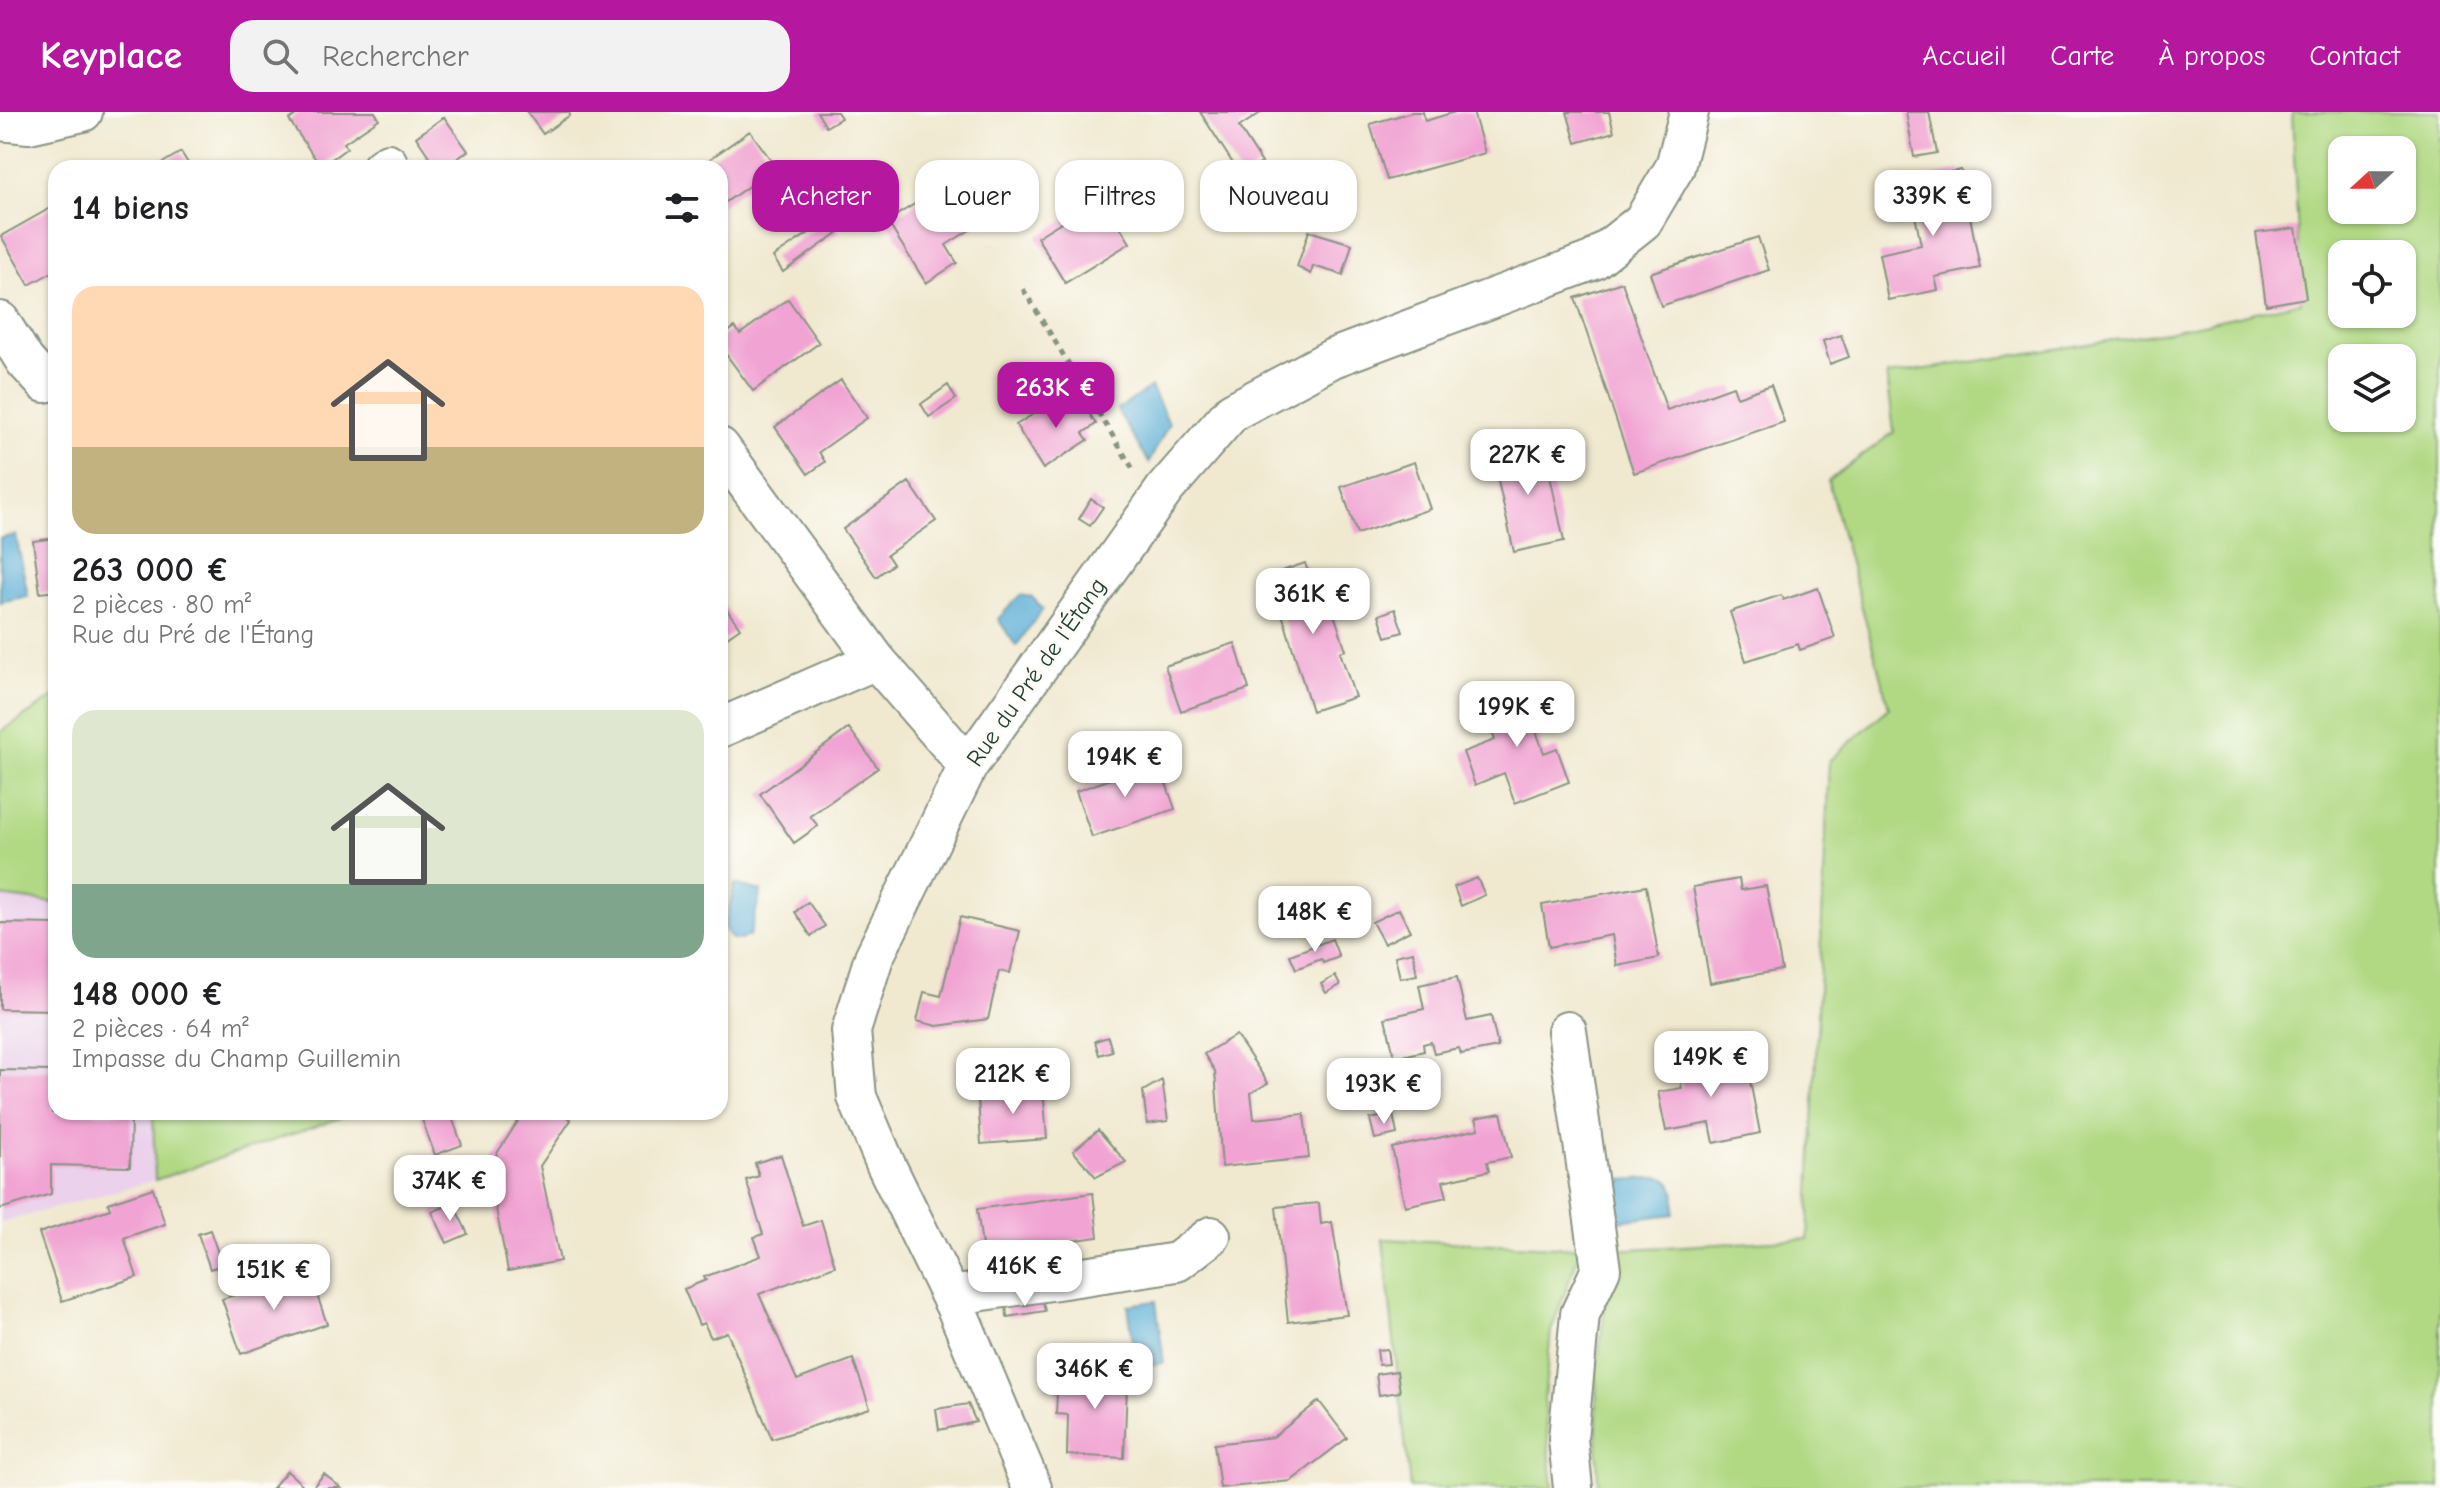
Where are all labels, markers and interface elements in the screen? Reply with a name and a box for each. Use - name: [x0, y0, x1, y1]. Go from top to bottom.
- search box: [230, 20, 790, 92]
- text: Keyplace: [40, 34, 182, 78]
- icon: search: [258, 34, 302, 78]
- text: Rechercher: [322, 39, 469, 74]
- text: Accueil: [1922, 40, 2006, 72]
- text: Carte: [2050, 40, 2114, 72]
- text: À propos: [2158, 40, 2265, 72]
- text: Contact: [2309, 40, 2400, 72]
- north arrow: [2328, 136, 2416, 224]
- map controls: [2328, 136, 2416, 432]
- chip: Acheter: [752, 160, 899, 232]
- chip: Louer: [915, 160, 1039, 232]
- chip: Filtres: [1055, 160, 1184, 232]
- chip: Nouveau: [1200, 160, 1357, 232]
- pin: 339K €: [1868, 170, 1998, 238]
- text: 339K €: [1892, 181, 1974, 211]
- icon: filters: [660, 186, 704, 230]
- text: 14 biens: [72, 188, 189, 228]
- button: locate: [2328, 240, 2416, 328]
- icon: home: [316, 338, 460, 482]
- button: layers: [2328, 344, 2416, 432]
- pin: 263K €: [991, 362, 1121, 430]
- text: 263K €: [1015, 373, 1097, 403]
- pin: 227K €: [1463, 429, 1593, 497]
- text: 227K €: [1488, 440, 1568, 470]
- text: 263 000 €: [72, 550, 229, 590]
- pin: 361K €: [1248, 568, 1378, 636]
- street label: Rue du Pré de l'Étang: [960, 572, 1112, 772]
- text: 361K €: [1274, 579, 1352, 609]
- text: 2 pièces · 80 m²: [72, 590, 251, 620]
- text: Rue du Pré de l'Étang: [72, 620, 314, 650]
- pin: 199K €: [1452, 681, 1582, 749]
- text: 199K €: [1477, 692, 1557, 722]
- pin: 194K €: [1060, 731, 1190, 799]
- text: 194K €: [1086, 742, 1164, 772]
- icon: home: [316, 762, 460, 906]
- pin: 148K €: [1250, 886, 1380, 954]
- text: 148K €: [1276, 897, 1354, 927]
- text: 148 000 €: [72, 974, 224, 1014]
- text: 2 pièces · 64 m²: [72, 1014, 249, 1044]
- pin: 149K €: [1646, 1031, 1776, 1099]
- text: 149K €: [1672, 1042, 1750, 1072]
- text: Impasse du Champ Guillemin: [72, 1044, 401, 1074]
- pin: 212K €: [948, 1048, 1078, 1116]
- pin: 193K €: [1319, 1058, 1449, 1126]
- text: 212K €: [974, 1059, 1052, 1089]
- text: 193K €: [1345, 1069, 1423, 1099]
- pin: 374K €: [385, 1155, 515, 1223]
- text: 374K €: [412, 1166, 488, 1196]
- pin: 416K €: [960, 1240, 1090, 1308]
- pin: 151K €: [209, 1244, 339, 1312]
- text: 416K €: [986, 1251, 1064, 1281]
- text: 151K €: [236, 1255, 312, 1285]
- pin: 346K €: [1030, 1343, 1160, 1411]
- text: 346K €: [1055, 1354, 1135, 1384]

